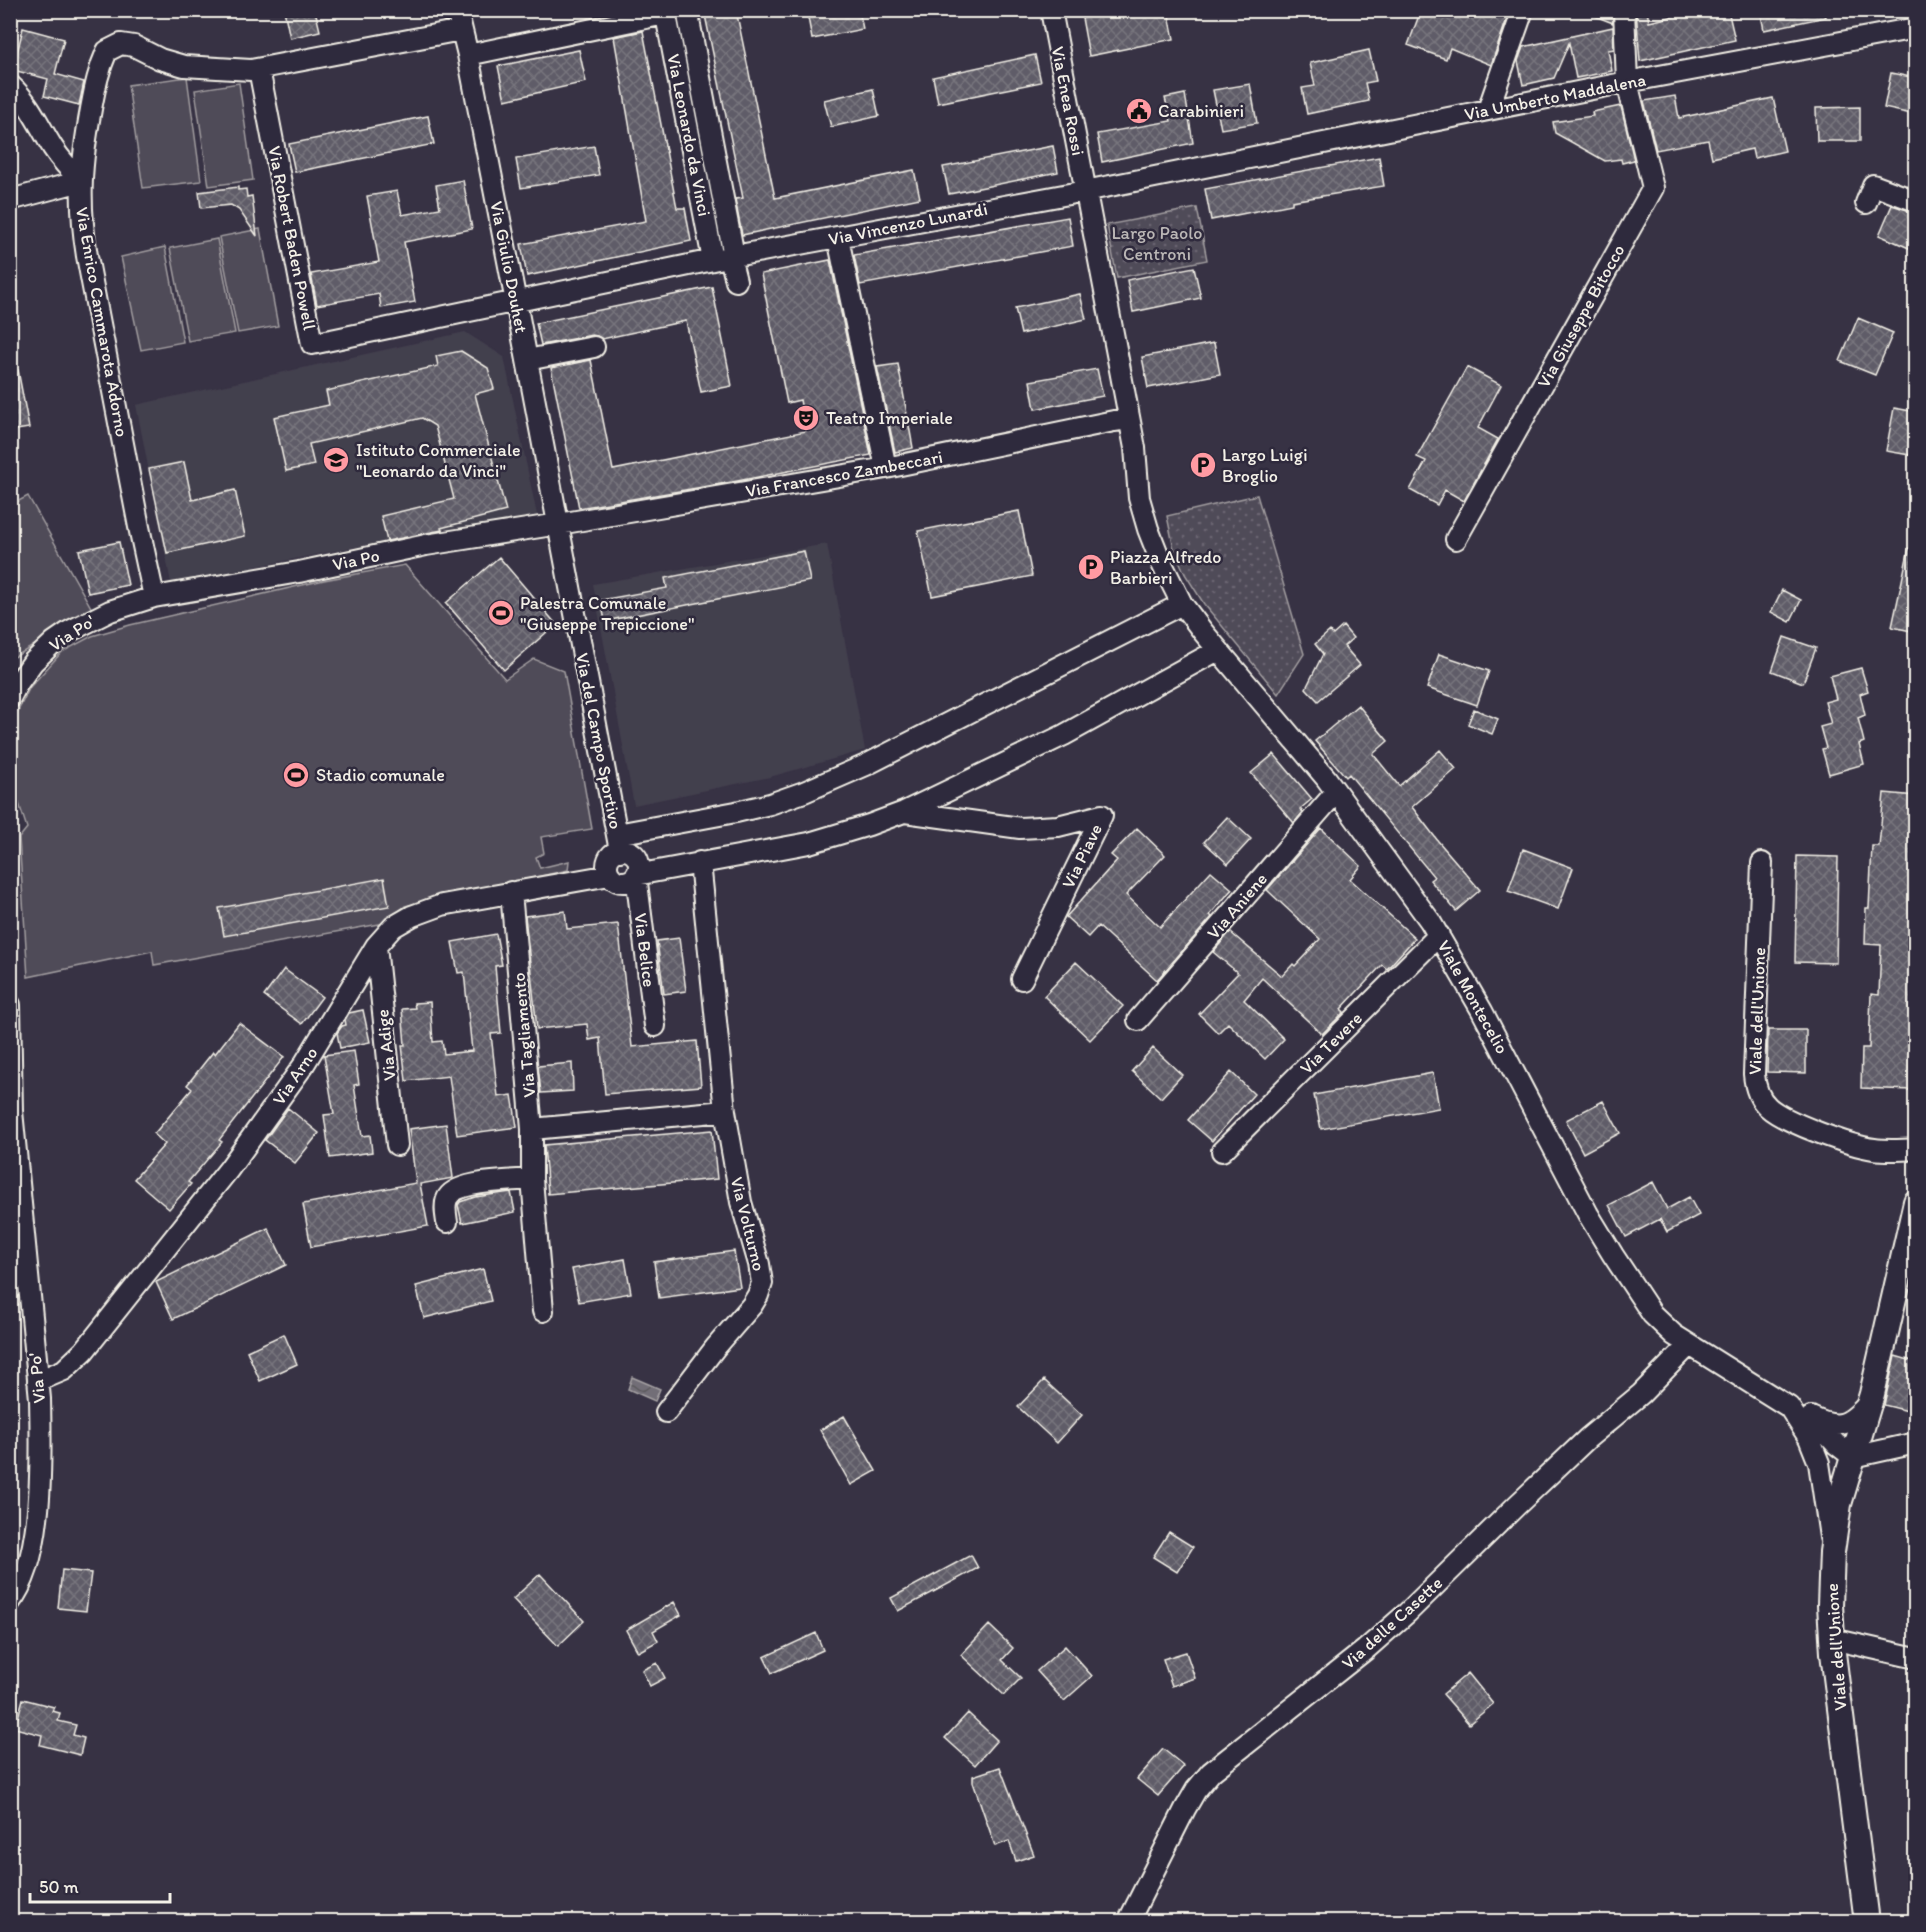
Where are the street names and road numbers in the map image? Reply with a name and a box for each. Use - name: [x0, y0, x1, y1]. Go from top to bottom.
- street label: Via Enea Rossi: [1047, 44, 1089, 158]
- street label: Via Leonardo da Vinci: [662, 52, 716, 218]
- street label: Via Umberto Maddalena: [1462, 69, 1648, 125]
- street label: Via Robert Baden Powell: [263, 144, 321, 332]
- street label: Via Vincenzo Lunardi: [827, 198, 989, 250]
- street label: Via Giulio Douhet: [485, 199, 533, 335]
- street label: Via Enrico Cammarota Adorno: [71, 205, 133, 439]
- street label: Via Giuseppe Bitocco: [1532, 240, 1630, 392]
- street label: Via Francesco Zambeccari: [744, 446, 944, 502]
- street label: Via Po: [330, 544, 382, 576]
- street label: Via Po': [45, 610, 99, 656]
- street label: Via del Campo Sportivo: [571, 651, 627, 831]
- street label: Via Piave: [1057, 820, 1107, 892]
- street label: Via Aniene: [1202, 868, 1272, 944]
- street label: Via Belice: [630, 912, 660, 988]
- street label: Viale Montecelio: [1433, 936, 1513, 1058]
- street label: Viale dell'Unione: [1744, 947, 1770, 1075]
- street label: Via Tagliamento: [508, 972, 540, 1098]
- street label: Via Tevere: [1295, 1007, 1367, 1079]
- street label: Via Adige: [371, 1008, 401, 1082]
- street label: Via Arno: [268, 1043, 322, 1109]
- street label: Via Volturno: [726, 1175, 770, 1273]
- street label: Via Po': [24, 1352, 50, 1404]
- street label: Via delle Casette: [1337, 1572, 1447, 1674]
- street label: Viale dell'Unione: [1821, 1583, 1851, 1711]

